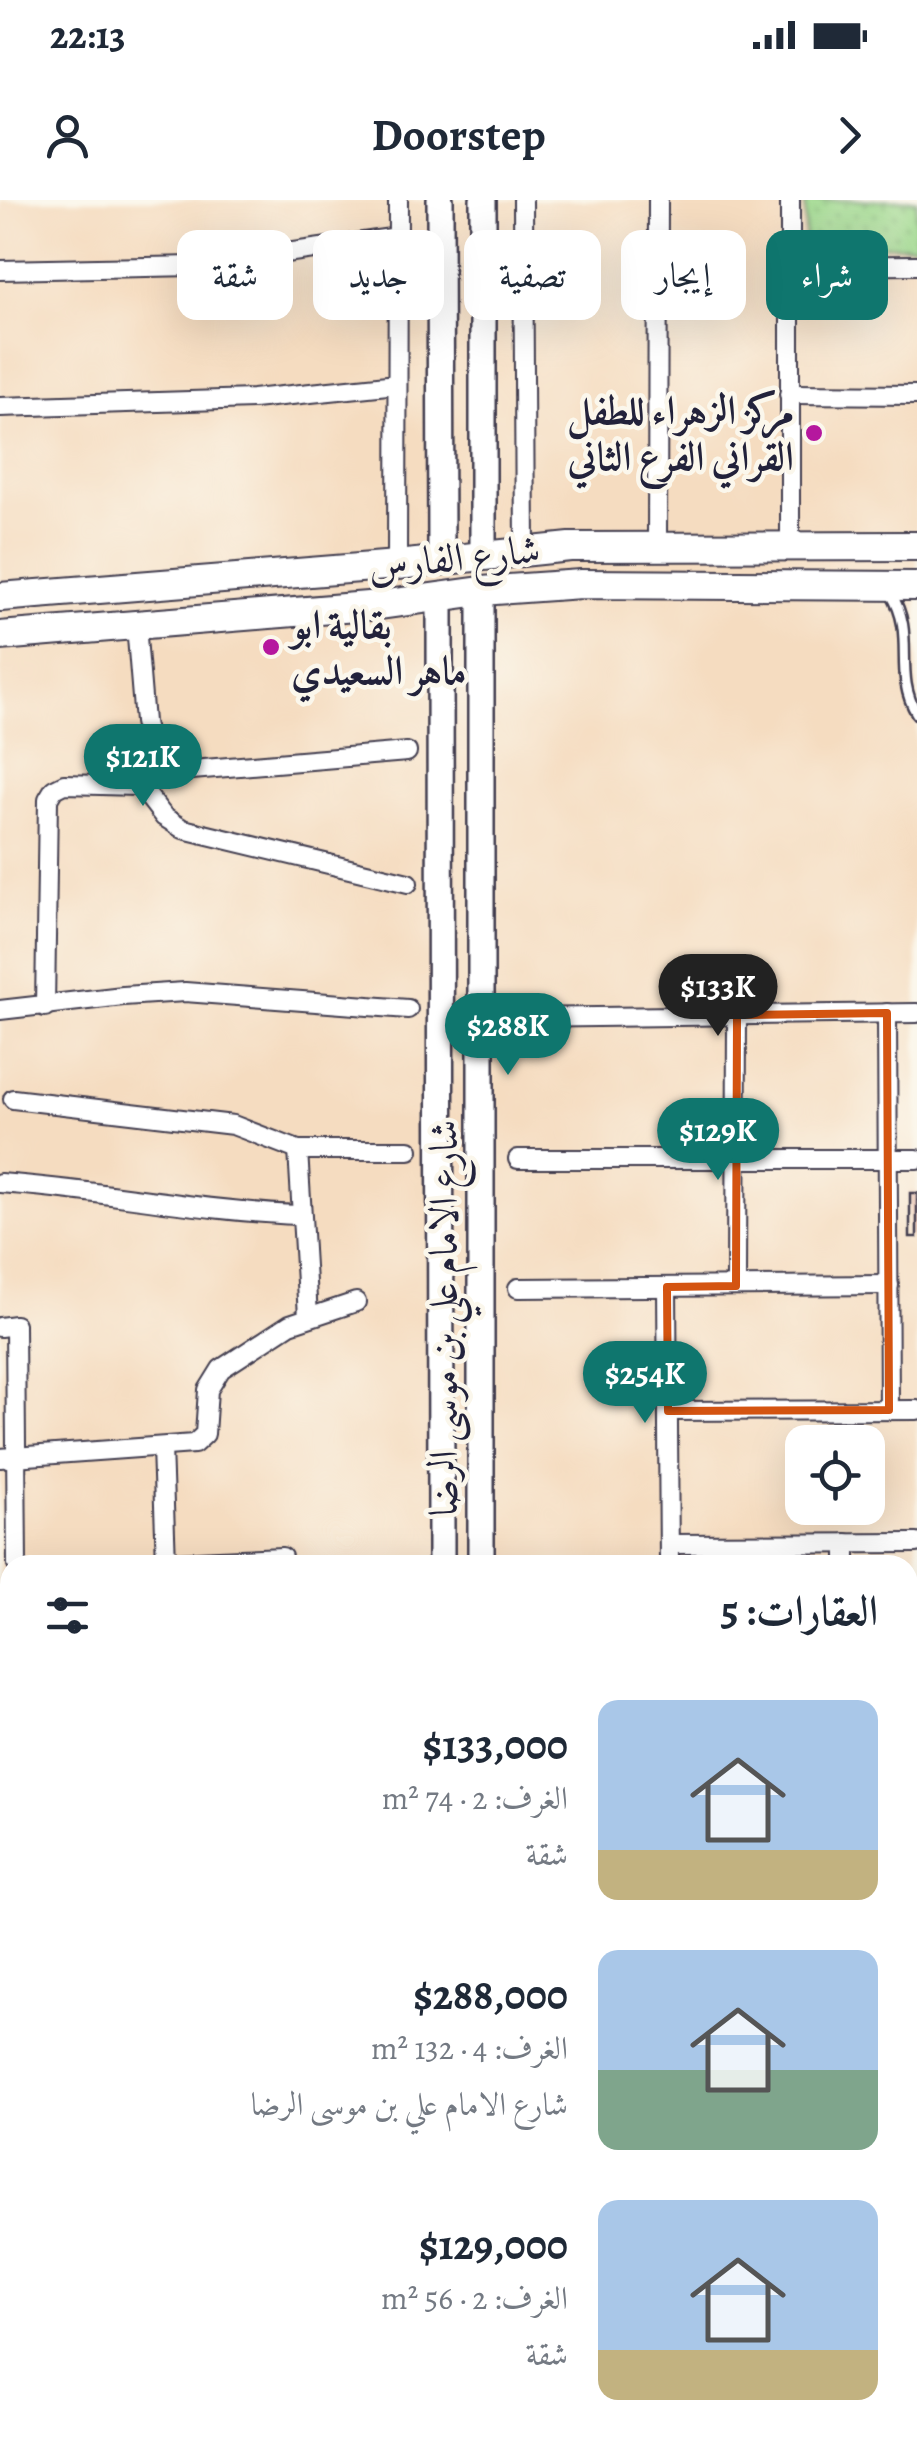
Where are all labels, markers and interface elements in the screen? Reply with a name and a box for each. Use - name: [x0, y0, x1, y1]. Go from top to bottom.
- text: 22:13: [50, 9, 126, 61]
- text: Doorstep: [371, 104, 546, 166]
- icon: person: [40, 108, 95, 163]
- icon: forward: [822, 108, 877, 163]
- chip: شقة: [177, 230, 293, 320]
- chip: جديد: [313, 230, 444, 320]
- chip: تصفية: [464, 230, 601, 320]
- chip: إيجار: [621, 230, 746, 320]
- chip: شراء: [766, 230, 888, 320]
- place label: مركز الزهراء للطفل القراني الفرع الثاني: [566, 383, 794, 489]
- marker: مركز الزهراء للطفل القراني الفرع الثاني: [803, 422, 825, 444]
- street label: شارع الفارس: [365, 521, 544, 600]
- place label: بقالية ابو ماهر السعيدي: [287, 597, 467, 703]
- marker: بقالية ابو ماهر السعيدي: [260, 636, 282, 658]
- pin: $121K: [73, 724, 213, 809]
- text: $121K: [106, 734, 180, 778]
- pin: $133K: [648, 954, 788, 1039]
- text: $133K: [681, 964, 755, 1008]
- pin: $288K: [438, 993, 578, 1078]
- text: $288K: [467, 1003, 549, 1047]
- pin: $129K: [648, 1098, 788, 1183]
- text: $129K: [679, 1108, 757, 1152]
- street label: شارع الامام علي بن موسى الرضا: [416, 1120, 482, 1516]
- pin: $254K: [575, 1341, 715, 1426]
- text: $254K: [605, 1351, 685, 1395]
- map controls: [785, 1425, 885, 1525]
- button: locate: [785, 1425, 885, 1525]
- text: العقارات: 5: [721, 1582, 878, 1639]
- icon: filters: [40, 1588, 95, 1643]
- text: $133,000: [423, 1716, 568, 1773]
- icon: home: [678, 1740, 798, 1860]
- text: الغرف: 2 · 74 m²: [382, 1776, 568, 1820]
- text: شقة: [526, 1832, 568, 1876]
- text: $288,000: [413, 1966, 568, 2023]
- icon: home: [678, 1990, 798, 2110]
- text: الغرف: 4 · 132 m²: [371, 2026, 568, 2070]
- text: شارع الامام علي بن موسى الرضا: [251, 2082, 568, 2126]
- text: $129,000: [419, 2216, 568, 2273]
- icon: home: [678, 2240, 798, 2360]
- text: الغرف: 2 · 56 m²: [381, 2276, 568, 2320]
- text: شقة: [526, 2332, 568, 2376]

